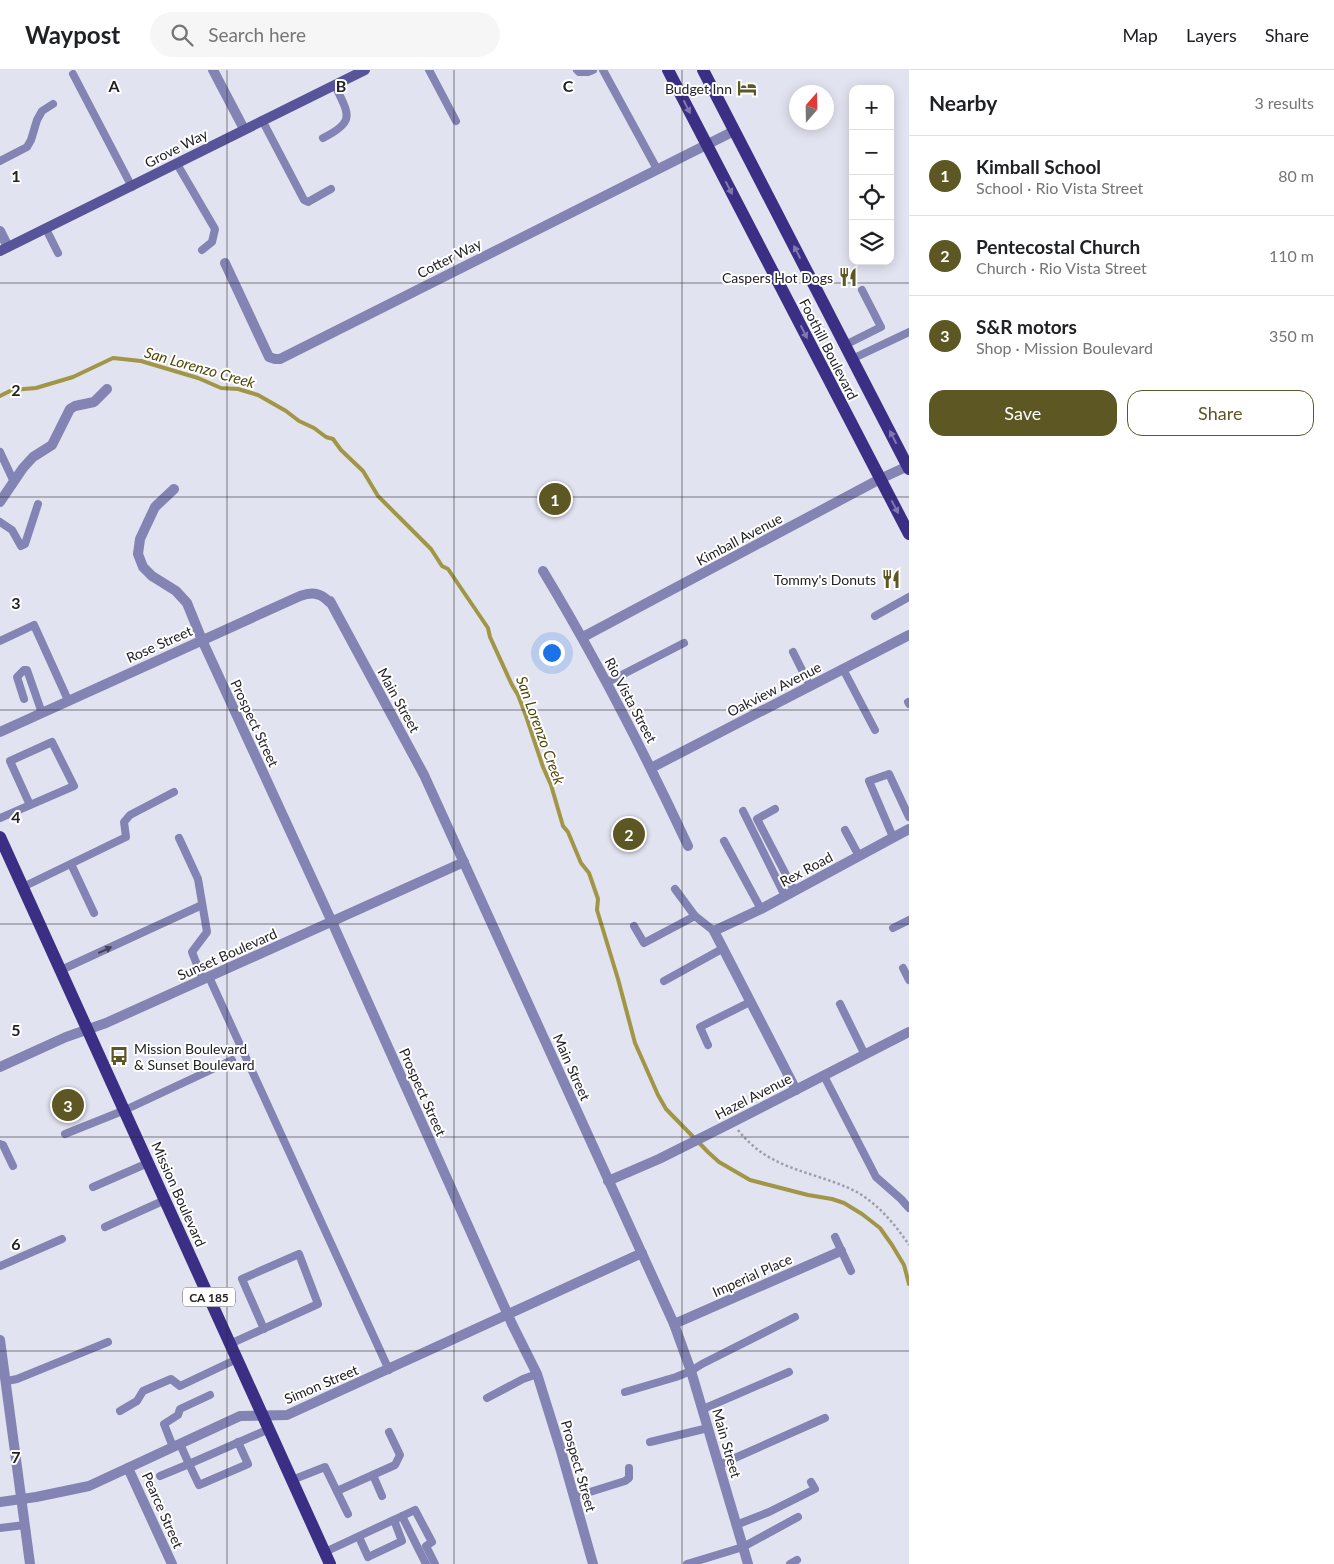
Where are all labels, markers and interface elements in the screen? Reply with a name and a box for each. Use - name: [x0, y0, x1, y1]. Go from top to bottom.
- search box: [150, 12, 500, 57]
- text: Waypost: [25, 20, 120, 49]
- icon: search: [168, 21, 196, 49]
- text: Search here: [208, 23, 306, 46]
- text: Map: [1122, 24, 1158, 46]
- text: Layers: [1186, 24, 1237, 46]
- text: Share: [1265, 24, 1309, 46]
- text: A: [107, 76, 120, 95]
- text: B: [336, 76, 346, 95]
- text: C: [563, 76, 574, 95]
- hotel icon: Budget Inn: [736, 77, 758, 99]
- place label: Budget Inn: [665, 80, 732, 97]
- north arrow: [789, 85, 834, 130]
- map controls: [849, 85, 894, 265]
- button: +: [849, 85, 894, 130]
- text: Nearby: [929, 90, 997, 115]
- text: 3 results: [1254, 93, 1314, 112]
- one-way arrow: [683, 100, 691, 115]
- street label: Grove Way: [142, 125, 211, 171]
- button: −: [849, 130, 894, 175]
- text: Kimball School: [976, 155, 1101, 178]
- text: 1: [11, 166, 21, 185]
- text: 1: [940, 166, 950, 185]
- text: 80 m: [1278, 166, 1314, 185]
- button: locate: [849, 175, 894, 220]
- text: School · Rio Vista Street: [976, 178, 1143, 197]
- one-way arrow: [725, 181, 733, 195]
- button: layers: [849, 220, 894, 265]
- street label: Cotter Way: [414, 234, 485, 281]
- text: Pentecostal Church: [976, 235, 1140, 258]
- one-way arrow: [793, 245, 801, 260]
- text: 2: [940, 246, 950, 265]
- text: 110 m: [1269, 246, 1314, 265]
- text: Church · Rio Vista Street: [976, 258, 1147, 277]
- restaurant icon: Caspers Hot Dogs: [837, 266, 859, 288]
- place label: Caspers Hot Dogs: [722, 269, 833, 286]
- street label: Foothill Boulevard: [796, 296, 862, 402]
- text: S&R motors: [976, 315, 1077, 338]
- one-way arrow: [800, 325, 808, 340]
- text: 3: [940, 326, 950, 345]
- text: 350 m: [1269, 326, 1314, 345]
- text: Shop · Mission Boulevard: [976, 338, 1153, 357]
- water label: San Lorenzo Creek: [143, 343, 258, 392]
- text: 2: [11, 380, 21, 399]
- button: Save: [929, 390, 1117, 436]
- button: Share: [1127, 390, 1314, 436]
- one-way arrow: [889, 430, 897, 444]
- pin: 1: [539, 480, 571, 518]
- one-way arrow: [890, 500, 899, 513]
- street label: Kimball Avenue: [693, 509, 785, 569]
- restaurant icon: Tommy's Donuts: [880, 568, 902, 590]
- place label: Tommy's Donuts: [774, 571, 876, 588]
- text: 3: [11, 593, 21, 612]
- street label: Rose Street: [123, 622, 195, 666]
- your location: [539, 640, 565, 666]
- street label: Rio Vista Street: [601, 654, 661, 746]
- street label: Oakview Avenue: [724, 658, 824, 720]
- street label: Main Street: [374, 665, 424, 735]
- water label: San Lorenzo Creek: [513, 673, 569, 788]
- street label: Prospect Street: [227, 677, 283, 769]
- text: 4: [11, 807, 21, 826]
- pin: 2: [613, 815, 645, 853]
- street label: Rex Road: [777, 848, 835, 890]
- street label: Sunset Boulevard: [175, 924, 279, 984]
- one-way arrow: [98, 946, 112, 954]
- text: 5: [11, 1020, 21, 1039]
- street label: Main Street: [550, 1031, 594, 1103]
- place label: Mission Boulevard & Sunset Boulevard: [134, 1040, 255, 1073]
- bus stop icon: Mission Boulevard & Sunset Boulevard: [108, 1045, 130, 1067]
- street label: Prospect Street: [396, 1045, 450, 1139]
- street label: Hazel Avenue: [712, 1069, 794, 1123]
- pin: 3: [52, 1086, 84, 1124]
- street label: Mission Boulevard: [148, 1139, 210, 1249]
- text: 6: [11, 1234, 21, 1253]
- street label: Imperial Place: [710, 1250, 794, 1300]
- road number: CA 185: [183, 1288, 235, 1306]
- street label: Simon Street: [281, 1361, 361, 1407]
- street label: Main Street: [709, 1406, 745, 1480]
- street label: Prospect Street: [558, 1418, 600, 1514]
- text: 7: [11, 1447, 21, 1466]
- street label: Pearce Street: [139, 1469, 187, 1551]

